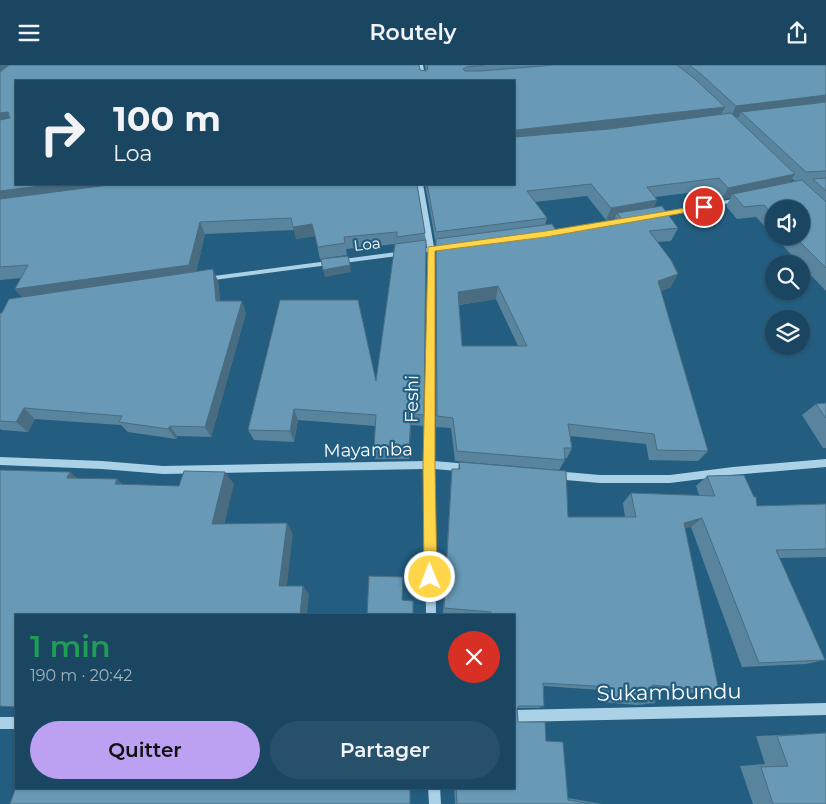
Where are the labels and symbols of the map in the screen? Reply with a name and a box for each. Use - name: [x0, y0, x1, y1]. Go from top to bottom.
- pin: [683, 186, 725, 228]
- street label: Loa: [352, 233, 382, 255]
- street label: Feshi: [401, 375, 423, 423]
- street label: Mayamba: [323, 438, 413, 462]
- position arrow: [403, 550, 455, 602]
- street label: Sukambundu: [596, 678, 742, 706]

